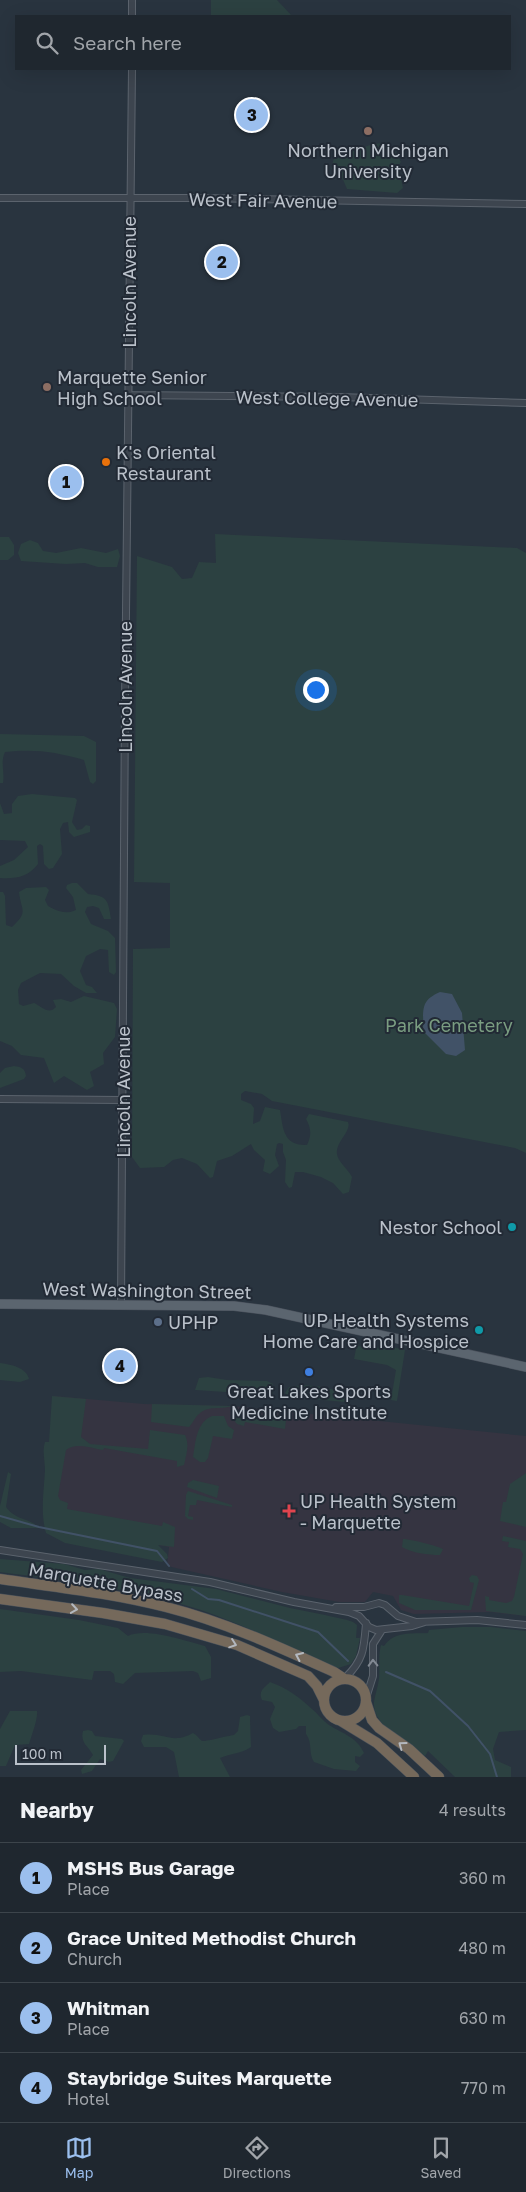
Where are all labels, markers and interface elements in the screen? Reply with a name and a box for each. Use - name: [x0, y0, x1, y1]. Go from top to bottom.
- search box: [15, 15, 511, 70]
- icon: search: [33, 29, 61, 57]
- text: Search here: [73, 31, 182, 54]
- pin: 3: [236, 96, 268, 134]
- marker: Northern Michigan University: [362, 125, 374, 137]
- place label: Northern Michigan University: [287, 139, 449, 182]
- street label: West Fair Avenue: [188, 188, 338, 212]
- street label: Lincoln Avenue: [118, 216, 140, 348]
- pin: 2: [206, 243, 238, 281]
- place label: Marquette Senior High School: [57, 366, 207, 409]
- marker: Marquette Senior High School: [41, 381, 53, 393]
- street label: West College Avenue: [236, 385, 418, 411]
- place label: K's Oriental Restaurant: [116, 441, 216, 484]
- marker: K's Oriental Restaurant: [100, 456, 112, 468]
- pin: 1: [50, 463, 82, 501]
- street label: Lincoln Avenue: [114, 621, 136, 753]
- your location: [303, 677, 329, 703]
- park label: Park Cemetery: [385, 1014, 513, 1036]
- street label: Lincoln Avenue: [112, 1026, 134, 1158]
- place label: Nestor School: [379, 1216, 502, 1238]
- marker: Nestor School: [506, 1221, 518, 1233]
- street label: West Washington Street: [42, 1277, 252, 1303]
- place label: UP Health Systems Home Care and Hospice: [262, 1309, 469, 1352]
- place label: UPHP: [168, 1311, 218, 1333]
- marker: UPHP: [152, 1316, 164, 1328]
- marker: UP Health Systems Home Care and Hospice: [473, 1324, 485, 1336]
- pin: 4: [104, 1347, 136, 1385]
- marker: Great Lakes Sports Medicine Institute: [303, 1366, 315, 1378]
- place label: Great Lakes Sports Medicine Institute: [227, 1380, 391, 1423]
- place label: UP Health System - Marquette: [300, 1490, 456, 1533]
- marker: UP Health System - Marquette: [282, 1504, 296, 1518]
- street label: Marquette Bypass: [27, 1558, 185, 1606]
- one-way arrow: [70, 1604, 78, 1614]
- one-way arrow: [228, 1638, 236, 1648]
- one-way arrow: [295, 1652, 304, 1663]
- one-way arrow: [368, 1658, 378, 1666]
- scale bar: [15, 1742, 106, 1765]
- one-way arrow: [398, 1742, 408, 1751]
- text: 100 m: [22, 1745, 62, 1762]
- text: Nearby: [20, 1797, 94, 1823]
- text: 4 results: [439, 1800, 506, 1820]
- text: MSHS Bus Garage: [67, 1856, 235, 1879]
- text: 1: [32, 1868, 40, 1888]
- text: 360 m: [459, 1868, 506, 1888]
- text: Place: [67, 1879, 110, 1899]
- text: Grace United Methodist Church: [67, 1926, 356, 1949]
- text: 2: [31, 1938, 41, 1958]
- text: 480 m: [458, 1938, 506, 1958]
- text: Church: [67, 1949, 122, 1969]
- text: Whitman: [67, 1996, 149, 2019]
- text: 3: [31, 2008, 41, 2028]
- text: 630 m: [459, 2008, 506, 2028]
- text: Place: [67, 2019, 110, 2039]
- text: Staybridge Suites Marquette: [67, 2066, 332, 2089]
- text: 4: [31, 2078, 41, 2098]
- text: 770 m: [461, 2078, 506, 2098]
- text: Hotel: [67, 2089, 110, 2109]
- tab: Map: [65, 2134, 93, 2181]
- tab: Directions: [223, 2134, 291, 2181]
- tab: Saved: [420, 2134, 461, 2181]

